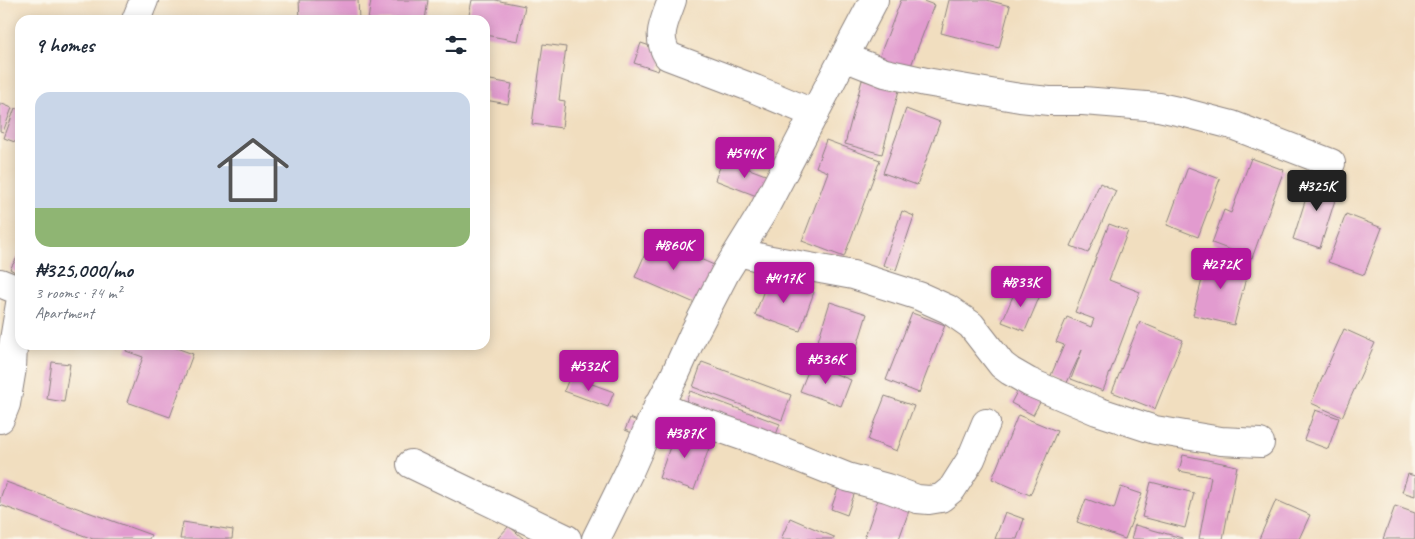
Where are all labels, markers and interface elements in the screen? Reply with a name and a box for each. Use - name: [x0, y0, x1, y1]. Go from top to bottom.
- icon: filters: [442, 31, 470, 59]
- text: 9 homes: [35, 32, 94, 58]
- icon: home: [208, 125, 298, 215]
- pin: ₦544K: [710, 136, 780, 179]
- text: ₦544K: [726, 143, 764, 163]
- pin: ₦325K: [1282, 170, 1352, 212]
- text: ₦325K: [1298, 176, 1336, 196]
- pin: ₦860K: [639, 228, 709, 271]
- text: ₦860K: [655, 235, 693, 255]
- pin: ₦272K: [1186, 248, 1256, 290]
- text: ₦272K: [1202, 254, 1240, 274]
- text: ₦325,000/mo: [35, 257, 133, 283]
- pin: ₦417K: [749, 262, 819, 304]
- pin: ₦833K: [986, 266, 1056, 308]
- text: ₦417K: [765, 268, 803, 288]
- text: ₦833K: [1002, 272, 1040, 292]
- text: 3 rooms · 74 m²: [35, 283, 121, 303]
- text: Apartment: [35, 303, 94, 323]
- pin: ₦536K: [791, 342, 861, 385]
- text: ₦536K: [807, 349, 845, 369]
- pin: ₦532K: [554, 350, 624, 392]
- text: ₦532K: [570, 356, 608, 376]
- pin: ₦387K: [650, 416, 720, 459]
- text: ₦387K: [666, 423, 704, 443]

